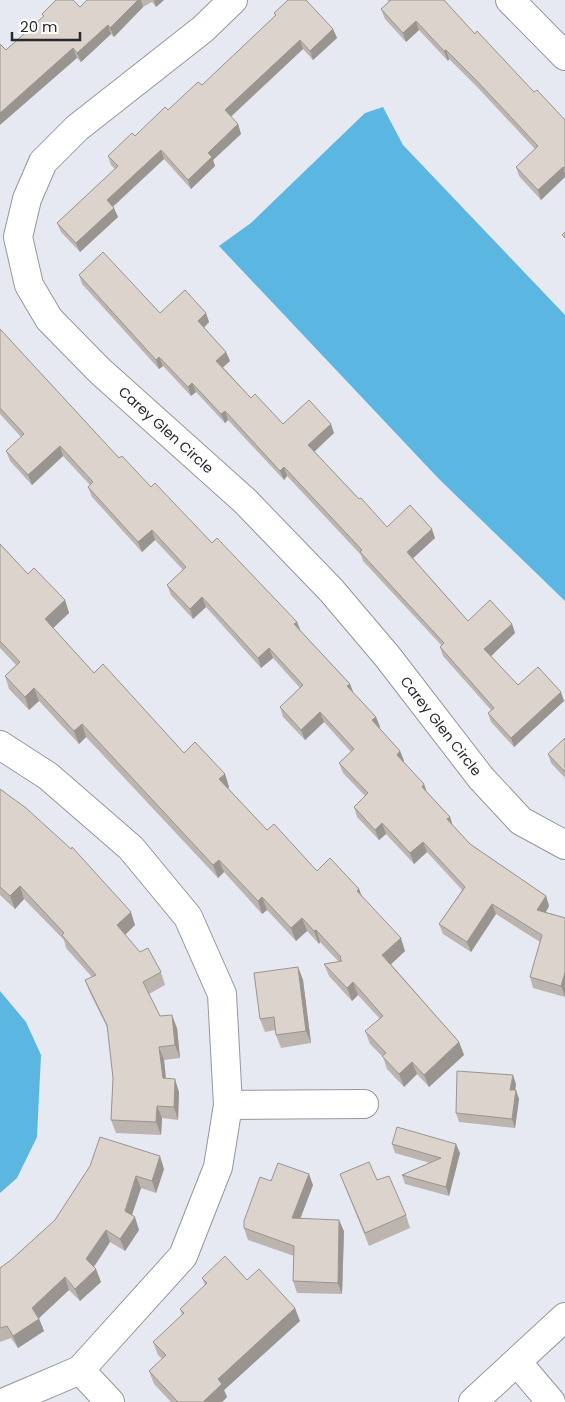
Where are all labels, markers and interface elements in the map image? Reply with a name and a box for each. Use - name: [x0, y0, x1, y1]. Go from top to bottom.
- scale bar: [12, 10, 80, 42]
- text: 20 m: [20, 16, 58, 37]
- street label: Carey Glen Circle: [114, 382, 218, 478]
- street label: Carey Glen Circle: [396, 672, 487, 780]

